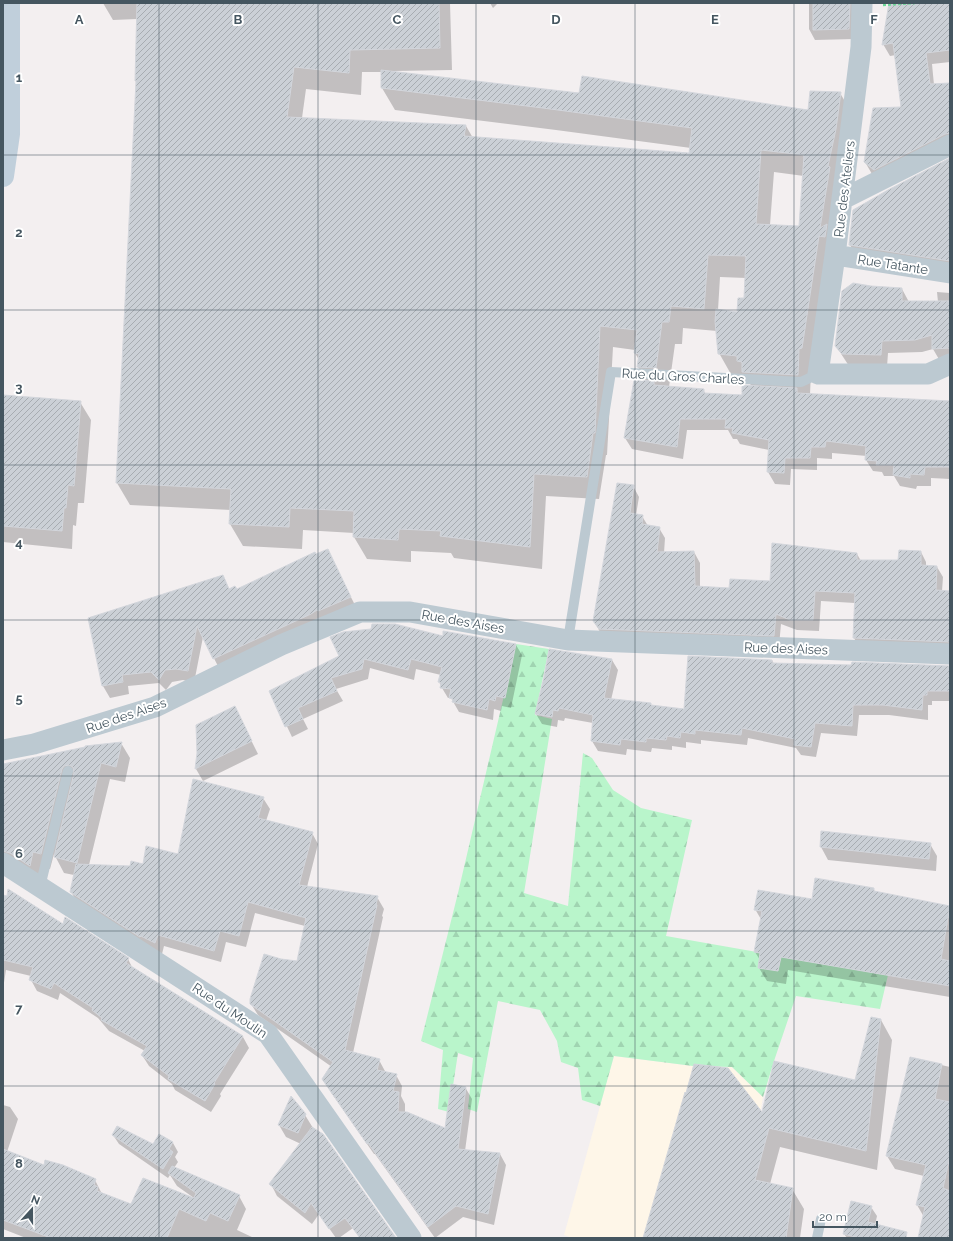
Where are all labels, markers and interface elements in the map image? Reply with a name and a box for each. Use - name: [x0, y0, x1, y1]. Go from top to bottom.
- text: A: [75, 12, 84, 27]
- text: B: [234, 12, 243, 27]
- text: C: [393, 12, 402, 27]
- text: D: [551, 12, 561, 27]
- text: E: [711, 12, 719, 27]
- text: F: [870, 12, 878, 27]
- text: 1: [16, 70, 23, 85]
- street label: Rue des Ateliers: [831, 140, 858, 238]
- text: 2: [15, 225, 23, 240]
- street label: Rue Tatante: [857, 252, 930, 278]
- street label: Rue du Gros Charles: [621, 366, 745, 387]
- text: 3: [15, 380, 23, 395]
- text: 4: [15, 535, 23, 550]
- street label: Rue des Aises: [420, 607, 505, 636]
- street label: Rue des Aises: [744, 640, 828, 657]
- text: 5: [15, 691, 23, 706]
- street label: Rue des Aises: [84, 695, 168, 736]
- text: 6: [15, 846, 23, 861]
- street label: Rue du Moulin: [190, 980, 270, 1041]
- text: 7: [15, 1001, 23, 1016]
- text: 8: [15, 1156, 23, 1171]
- north arrow: [12, 1189, 52, 1229]
- text: N: [29, 1193, 42, 1208]
- scale bar: [813, 1203, 877, 1229]
- text: 20 m: [819, 1210, 847, 1224]

